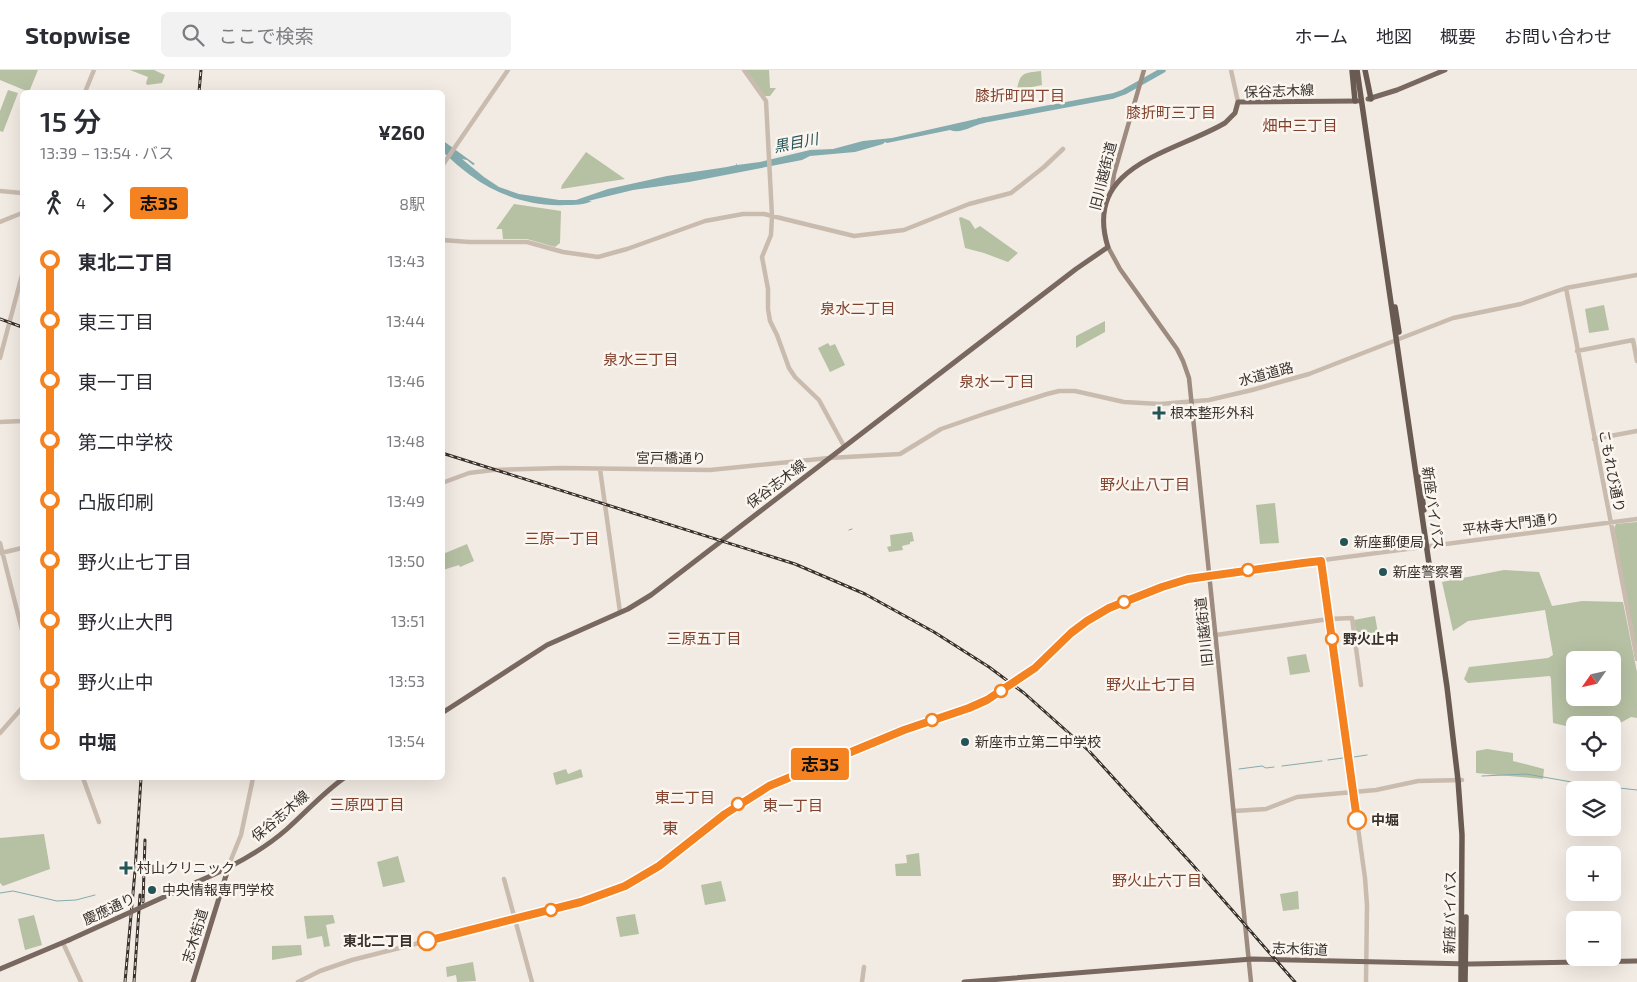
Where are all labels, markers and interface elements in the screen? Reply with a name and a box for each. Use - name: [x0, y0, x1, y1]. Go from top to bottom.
- search box: [161, 12, 511, 57]
- text: Stopwise: [25, 20, 131, 49]
- icon: search: [179, 21, 207, 49]
- text: ここで検索: [219, 24, 314, 47]
- text: ホーム: [1295, 25, 1348, 47]
- text: 地図: [1376, 25, 1412, 47]
- text: 概要: [1440, 25, 1476, 47]
- text: お問い合わせ: [1504, 25, 1612, 47]
- street label: 保谷志木線: [1244, 81, 1314, 100]
- district label: 膝折町四丁目: [975, 86, 1065, 104]
- district label: 膝折町三丁目: [1126, 103, 1216, 121]
- text: 15 分: [40, 104, 101, 138]
- district label: 畑中三丁目: [1262, 116, 1338, 134]
- text: ¥260: [378, 121, 425, 144]
- water label: 黒目川: [772, 129, 822, 155]
- street label: 旧川越街道: [1086, 140, 1119, 212]
- text: 13:39 – 13:54 · バス: [40, 143, 174, 162]
- icon: walk: [40, 189, 68, 217]
- icon: forward: [94, 189, 122, 217]
- text: 志35: [140, 192, 178, 214]
- text: 4: [76, 193, 86, 212]
- text: 8駅: [399, 194, 425, 213]
- text: 東北二丁目: [78, 250, 173, 273]
- text: 13:43: [387, 251, 425, 270]
- district label: 泉水二丁目: [820, 299, 896, 317]
- text: 東三丁目: [78, 310, 154, 333]
- text: 13:44: [386, 311, 425, 330]
- district label: 泉水三丁目: [603, 350, 679, 368]
- street label: 水道道路: [1237, 358, 1295, 389]
- text: 東一丁目: [78, 370, 154, 393]
- text: 13:46: [387, 371, 425, 390]
- district label: 泉水一丁目: [959, 372, 1035, 390]
- place label: 根本整形外科: [1170, 404, 1254, 421]
- marker: 根本整形外科: [1152, 406, 1166, 420]
- street label: こもれび通り: [1596, 428, 1629, 514]
- text: 第二中学校: [78, 430, 173, 453]
- text: 13:48: [386, 431, 425, 450]
- street label: 宮戸橋通り: [636, 449, 706, 466]
- street label: 保谷志木線: [743, 456, 809, 511]
- street label: 新座バイパス: [1419, 465, 1448, 551]
- district label: 野火止八丁目: [1100, 475, 1190, 493]
- text: 凸版印刷: [78, 490, 154, 513]
- text: 13:49: [387, 491, 425, 510]
- street label: 平林寺大門通り: [1461, 509, 1561, 538]
- district label: 三原一丁目: [524, 529, 600, 547]
- place label: 新座郵便局: [1354, 533, 1424, 550]
- marker: 新座郵便局: [1338, 536, 1350, 548]
- text: 野火止七丁目: [78, 550, 192, 573]
- text: 13:50: [388, 551, 425, 570]
- unlabelled marker: [1241, 563, 1255, 577]
- place label: 新座警察署: [1393, 563, 1463, 580]
- marker: 新座警察署: [1377, 566, 1389, 578]
- unlabelled marker: [1117, 595, 1131, 609]
- street label: 旧川越街道: [1191, 596, 1216, 668]
- text: 野火止大門: [78, 610, 173, 633]
- text: 13:51: [391, 611, 425, 630]
- district label: 三原五丁目: [666, 629, 742, 647]
- place label: 野火止中: [1343, 630, 1399, 647]
- marker: 野火止中: [1325, 632, 1339, 646]
- north arrow: [1566, 651, 1621, 706]
- map controls: [1566, 651, 1621, 966]
- text: 野火止中: [78, 670, 154, 693]
- text: 13:53: [388, 671, 425, 690]
- district label: 野火止七丁目: [1106, 675, 1196, 693]
- unlabelled marker: [994, 684, 1008, 698]
- unlabelled marker: [925, 713, 939, 727]
- button: locate: [1566, 716, 1621, 771]
- text: 中堀: [78, 730, 116, 753]
- text: 13:54: [388, 731, 425, 750]
- place label: 新座市立第二中学校: [975, 733, 1101, 750]
- marker: 新座市立第二中学校: [959, 736, 971, 748]
- line badge: 志35: [791, 748, 849, 780]
- text: 志35: [801, 753, 839, 775]
- button: layers: [1566, 781, 1621, 836]
- street label: 保谷志木線: [247, 787, 312, 845]
- district label: 東二丁目: [655, 788, 715, 806]
- district label: 三原四丁目: [329, 795, 405, 813]
- district label: 東一丁目: [763, 796, 823, 814]
- unlabelled marker: [731, 797, 745, 811]
- marker: 中堀: [1347, 810, 1367, 830]
- place label: 中堀: [1371, 811, 1399, 828]
- district label: 東: [662, 818, 678, 837]
- button: +: [1566, 846, 1621, 901]
- place label: 村山クリニック: [137, 859, 235, 876]
- marker: 村山クリニック: [119, 861, 133, 875]
- street label: 新座バイパス: [1440, 870, 1459, 954]
- district label: 野火止六丁目: [1112, 871, 1202, 889]
- place label: 中央情報専門学校: [162, 881, 274, 898]
- marker: 中央情報専門学校: [146, 884, 158, 896]
- street label: 慶應通り: [80, 889, 138, 928]
- unlabelled marker: [544, 903, 558, 917]
- street label: 志木街道: [178, 907, 211, 965]
- button: −: [1566, 911, 1621, 966]
- marker: 東北二丁目: [417, 931, 437, 951]
- place label: 東北二丁目: [343, 932, 413, 949]
- street label: 志木街道: [1272, 939, 1328, 958]

